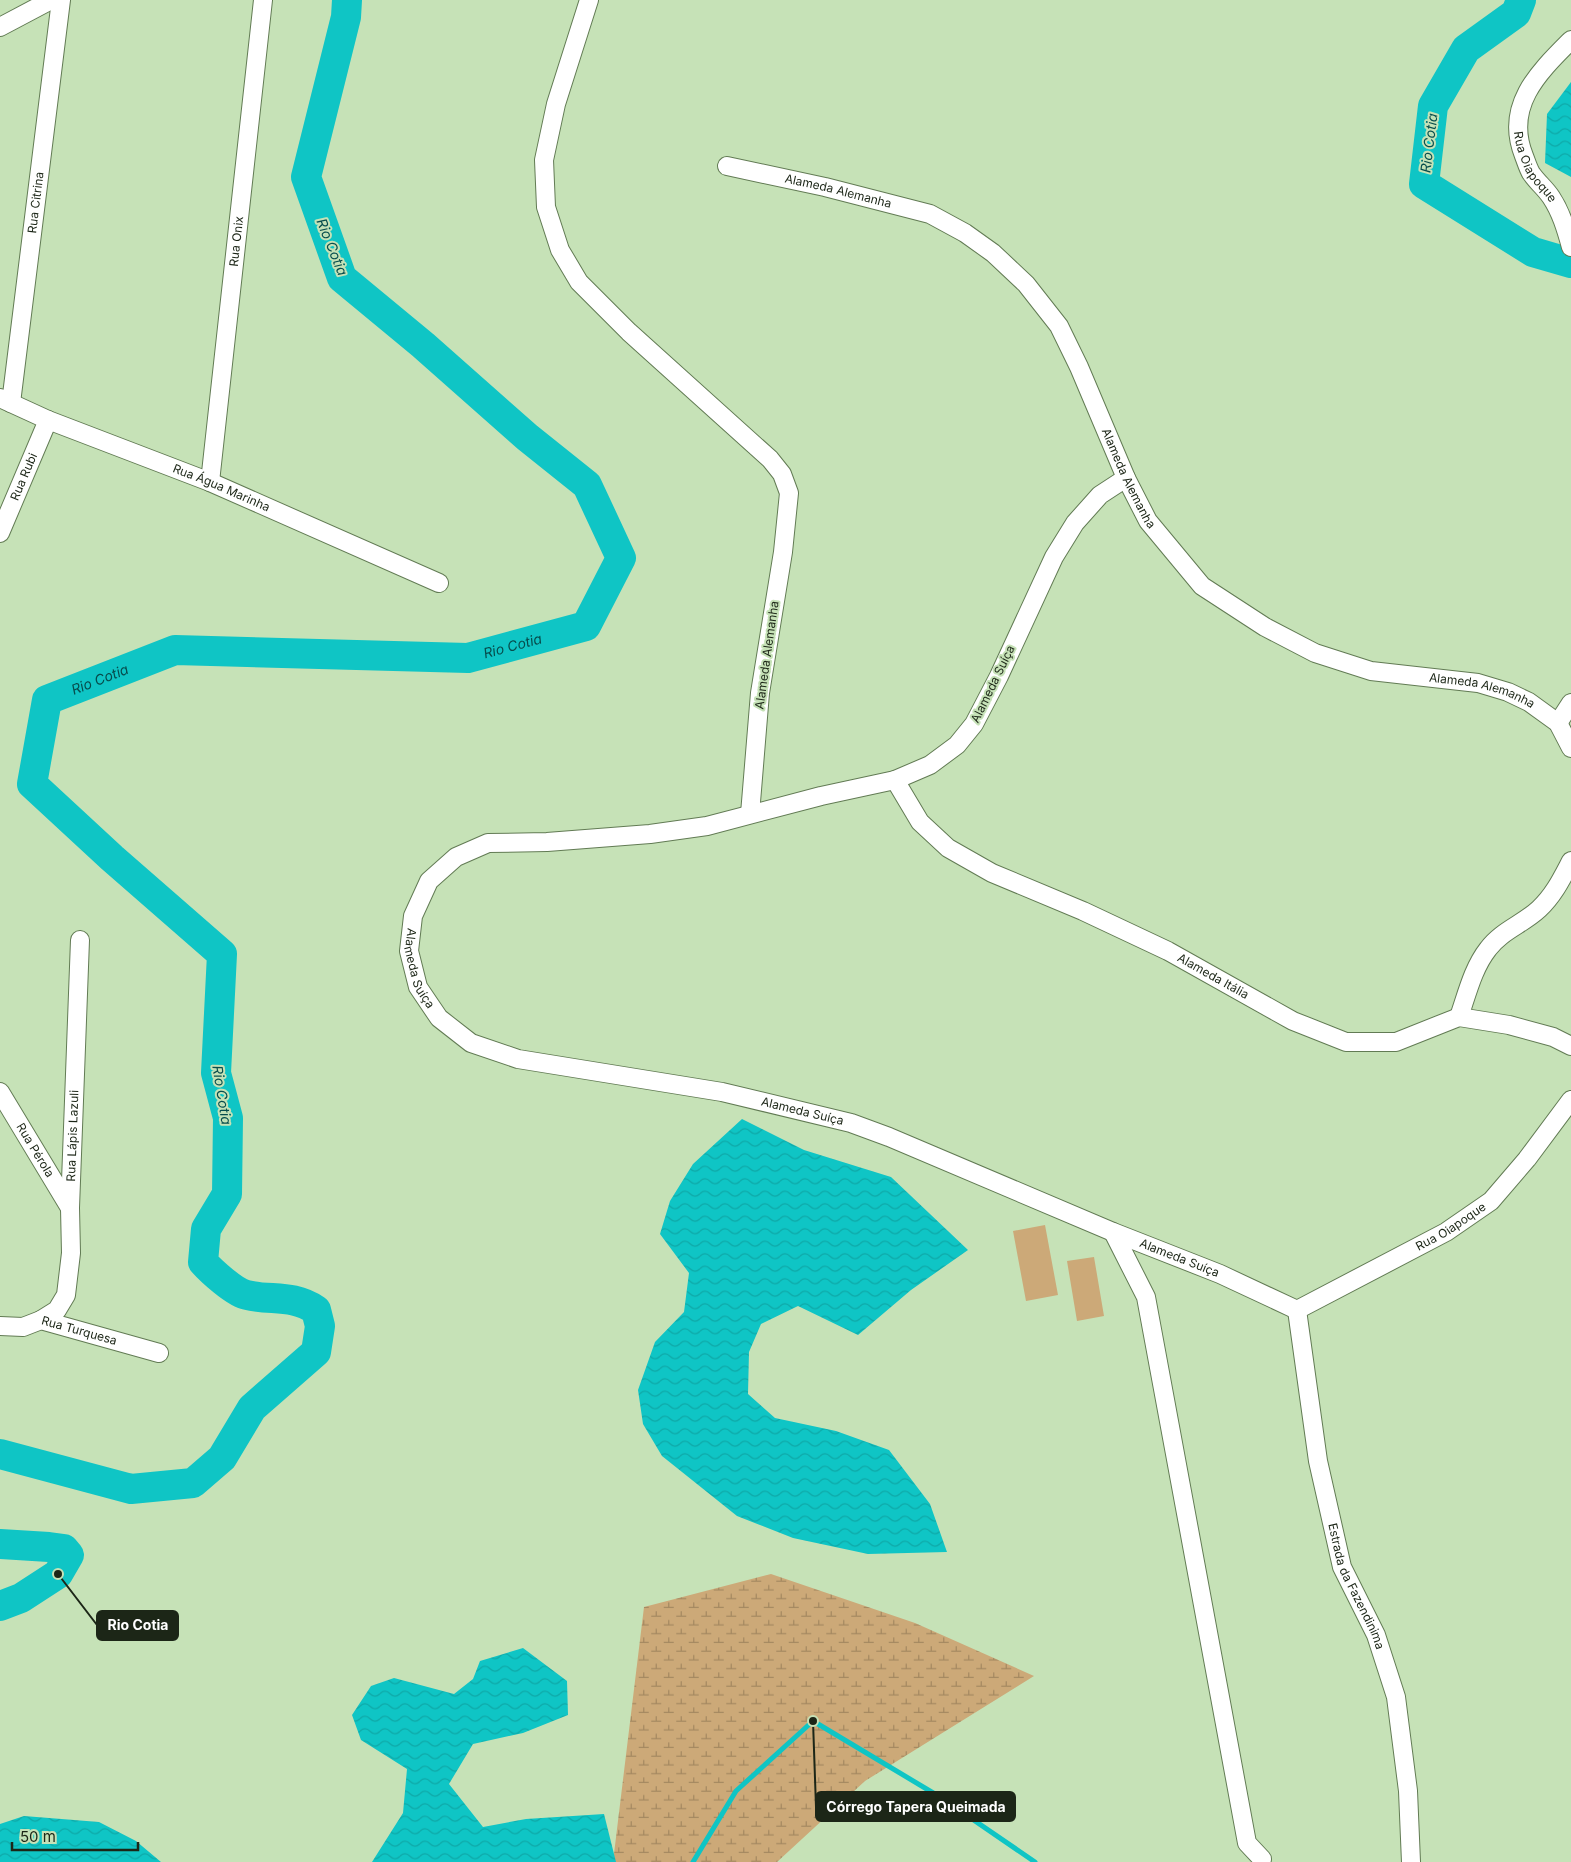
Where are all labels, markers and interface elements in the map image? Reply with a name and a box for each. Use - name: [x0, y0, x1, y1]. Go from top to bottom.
- water label: Rio Cotia: [1416, 112, 1441, 174]
- street label: Rua Oiapoque: [1511, 130, 1560, 205]
- street label: Rua Citrina: [24, 171, 47, 234]
- street label: Alameda Alemanha: [784, 171, 893, 211]
- street label: Rua Onix: [226, 215, 246, 267]
- water label: Rio Cotia: [313, 216, 352, 278]
- street label: Alameda Alemanha: [1099, 426, 1159, 531]
- street label: Rua Rubi: [7, 451, 40, 503]
- street label: Rua Água Marinha: [171, 460, 272, 515]
- street label: Alameda Alemanha: [751, 600, 782, 710]
- water label: Rio Cotia: [481, 629, 544, 661]
- street label: Alameda Suíça: [967, 643, 1018, 725]
- water label: Rio Cotia: [69, 660, 131, 698]
- street label: Alameda Alemanha: [1428, 670, 1538, 711]
- street label: Alameda Suíça: [401, 927, 438, 1011]
- street label: Alameda Itália: [1175, 950, 1252, 1002]
- water label: Rio Cotia: [209, 1064, 236, 1126]
- street label: Rua Lápis Lazuli: [63, 1090, 81, 1182]
- street label: Alameda Suíça: [760, 1094, 845, 1128]
- street label: Rua Pérola: [13, 1120, 58, 1180]
- street label: Rua Oiapoque: [1413, 1199, 1488, 1254]
- street label: Alameda Suíça: [1138, 1235, 1222, 1280]
- street label: Rua Turquesa: [40, 1312, 119, 1348]
- street label: Estrada da Fazendinima: [1325, 1522, 1388, 1651]
- callout: Rio Cotia: [97, 1611, 178, 1640]
- text: Rio Cotia: [108, 1616, 168, 1633]
- callout: Córrego Tapera Queimada: [816, 1792, 1015, 1821]
- text: Córrego Tapera Queimada: [826, 1798, 1006, 1815]
- scale bar: [12, 1820, 139, 1852]
- text: 50 m: [20, 1827, 56, 1846]

